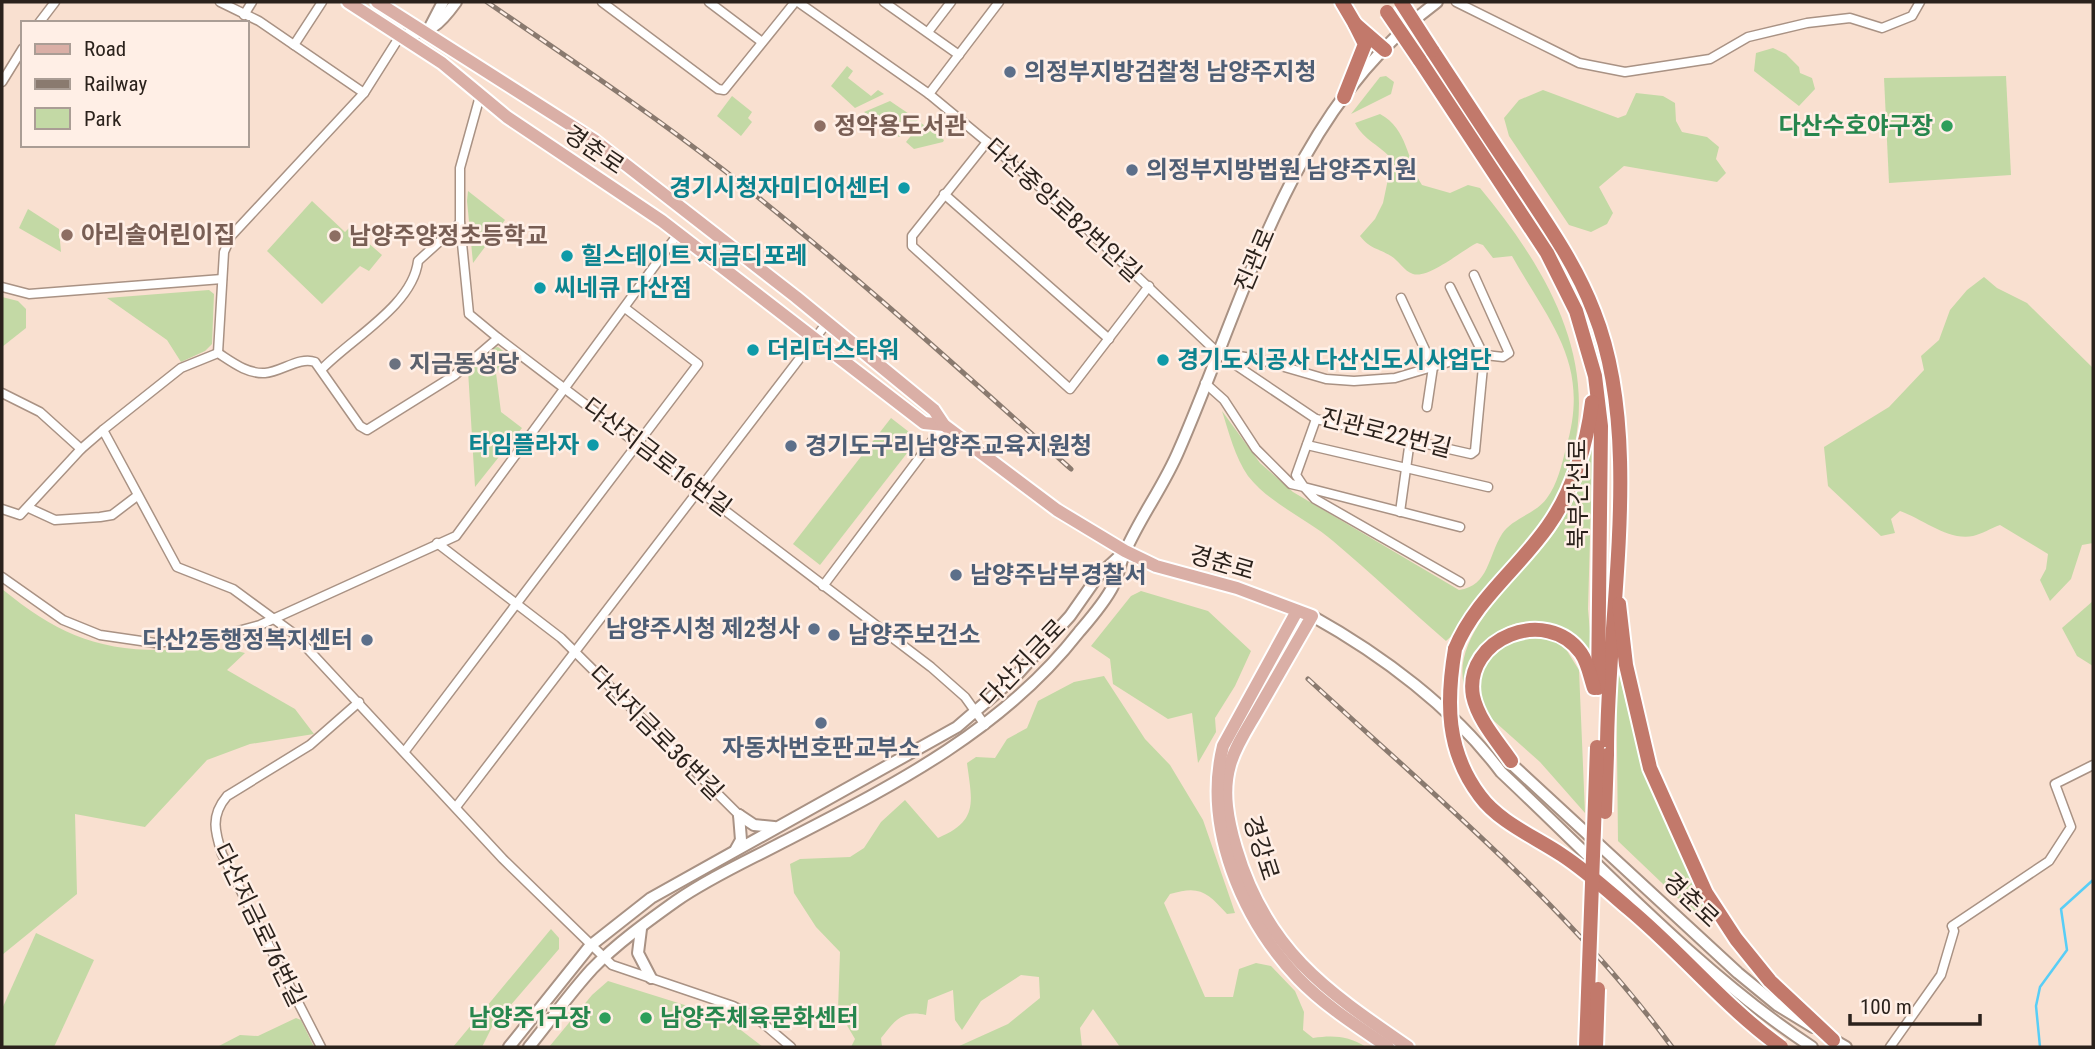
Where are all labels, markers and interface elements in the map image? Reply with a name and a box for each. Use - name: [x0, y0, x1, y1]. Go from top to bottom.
- legend: [21, 21, 248, 147]
- text: Road: [84, 37, 126, 61]
- place label: 의정부지방검찰청 남양주지청: [1024, 58, 1317, 86]
- marker: 의정부지방검찰청 남양주지청: [1002, 64, 1018, 80]
- text: Railway: [84, 72, 147, 96]
- text: Park: [84, 107, 122, 131]
- place label: 정약용도서관: [834, 112, 966, 140]
- place label: 다산수호야구장: [1778, 112, 1933, 140]
- marker: 정약용도서관: [812, 118, 828, 134]
- marker: 다산수호야구장: [1939, 118, 1955, 134]
- street label: 경춘로: [559, 120, 629, 180]
- street label: 다산중앙로82번안길: [979, 133, 1147, 287]
- place label: 의정부지방법원 남양주지원: [1146, 156, 1417, 184]
- marker: 의정부지방법원 남양주지원: [1124, 162, 1140, 178]
- place label: 경기시청자미디어센터: [669, 174, 890, 202]
- marker: 경기시청자미디어센터: [896, 180, 912, 196]
- place label: 아리솔어린이집: [81, 221, 236, 249]
- place label: 남양주양정초등학교: [349, 222, 548, 250]
- street label: 진관로: [1229, 224, 1281, 296]
- marker: 아리솔어린이집: [59, 227, 75, 243]
- marker: 남양주양정초등학교: [327, 228, 343, 244]
- place label: 힐스테이트 지금디포레: [581, 242, 807, 270]
- marker: 힐스테이트 지금디포레: [559, 248, 575, 264]
- place label: 씨네큐 다산점: [554, 274, 692, 302]
- marker: 씨네큐 다산점: [532, 280, 548, 296]
- place label: 더리더스타워: [767, 336, 899, 364]
- marker: 더리더스타워: [745, 342, 761, 358]
- place label: 경기도시공사 다산신도시사업단: [1177, 346, 1492, 374]
- place label: 지금동성당: [409, 350, 519, 378]
- marker: 경기도시공사 다산신도시사업단: [1155, 352, 1171, 368]
- marker: 지금동성당: [387, 356, 403, 372]
- street label: 다산지금로16번길: [577, 392, 737, 522]
- street label: 진관로22번길: [1318, 403, 1454, 463]
- place label: 타임플라자: [469, 431, 579, 459]
- place label: 경기도구리남양주교육지원청: [805, 432, 1092, 460]
- marker: 타임플라자: [585, 437, 601, 453]
- marker: 경기도구리남양주교육지원청: [783, 438, 799, 454]
- street label: 북부간선로: [1564, 439, 1592, 549]
- street label: 경춘로: [1186, 540, 1258, 586]
- place label: 남양주남부경찰서: [970, 561, 1147, 589]
- marker: 남양주남부경찰서: [948, 567, 964, 583]
- street label: 다산지금로: [975, 614, 1071, 712]
- place label: 남양주시청 제2청사: [606, 615, 800, 643]
- marker: 남양주시청 제2청사: [806, 621, 822, 637]
- place label: 남양주보건소: [848, 621, 980, 649]
- place label: 다산2동행정복지센터: [142, 626, 353, 654]
- marker: 남양주보건소: [826, 627, 842, 643]
- marker: 다산2동행정복지센터: [359, 632, 375, 648]
- street label: 다산지금로36번길: [583, 660, 729, 806]
- marker: 자동차번호판교부소: [813, 715, 829, 731]
- place label: 자동차번호판교부소: [722, 734, 920, 762]
- street label: 경강로: [1237, 812, 1285, 884]
- street label: 다산지금로76번길: [207, 839, 311, 1011]
- street label: 경춘로: [1657, 867, 1725, 933]
- scale bar: [1850, 982, 1980, 1026]
- text: 100 m: [1860, 995, 1912, 1019]
- place label: 남양주1구장: [468, 1004, 591, 1032]
- place label: 남양주체육문화센터: [660, 1004, 859, 1032]
- marker: 남양주1구장: [597, 1010, 613, 1026]
- marker: 남양주체육문화센터: [638, 1010, 654, 1026]

